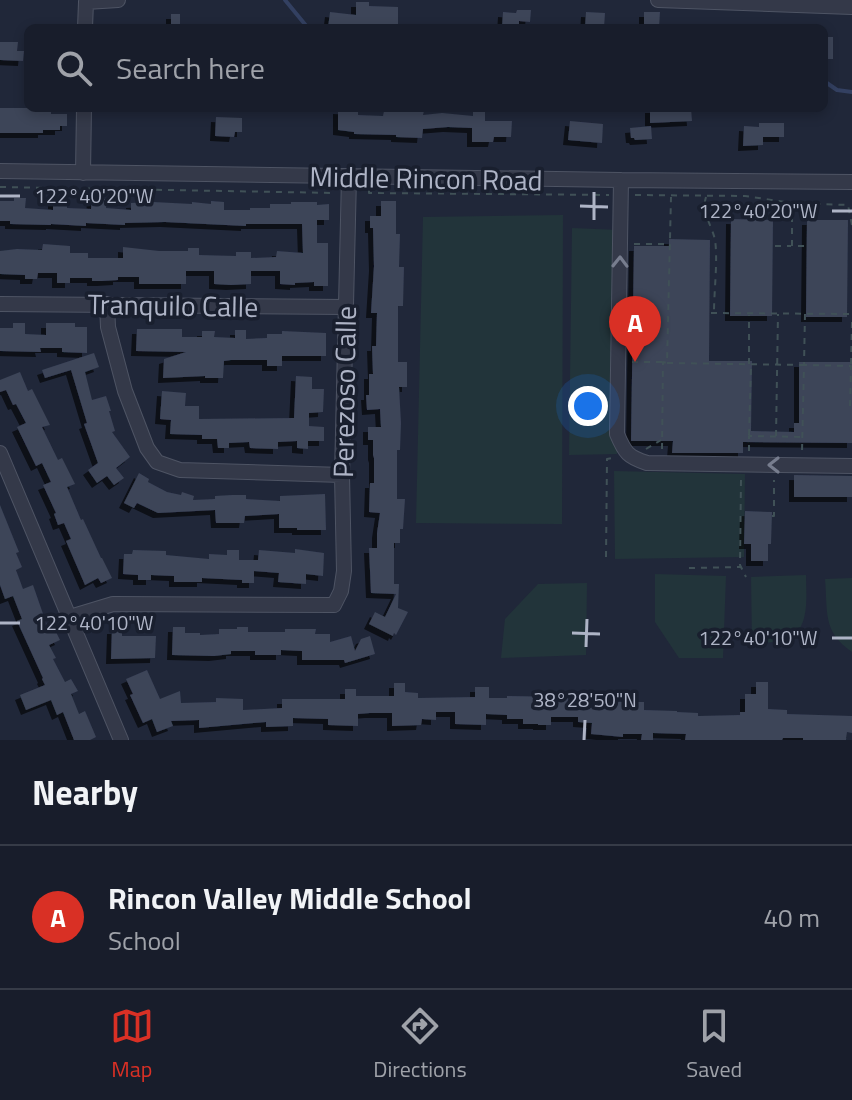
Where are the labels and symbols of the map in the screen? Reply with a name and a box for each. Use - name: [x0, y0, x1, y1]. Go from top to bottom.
- street label: Middle Rincon Road: [309, 154, 543, 202]
- text: 122°40'20"W: [35, 180, 154, 211]
- text: 122°40'20"W: [699, 195, 818, 226]
- one-way arrow: [611, 255, 629, 268]
- street label: Tranquilo Calle: [87, 282, 259, 328]
- pin: A: [609, 296, 661, 362]
- street label: Perezoso Calle: [321, 306, 367, 478]
- your location: [568, 386, 608, 426]
- one-way arrow: [767, 456, 780, 474]
- text: 122°40'10"W: [35, 607, 154, 638]
- text: 122°40'10"W: [699, 622, 818, 653]
- text: 38°28'50"N: [533, 684, 637, 715]

